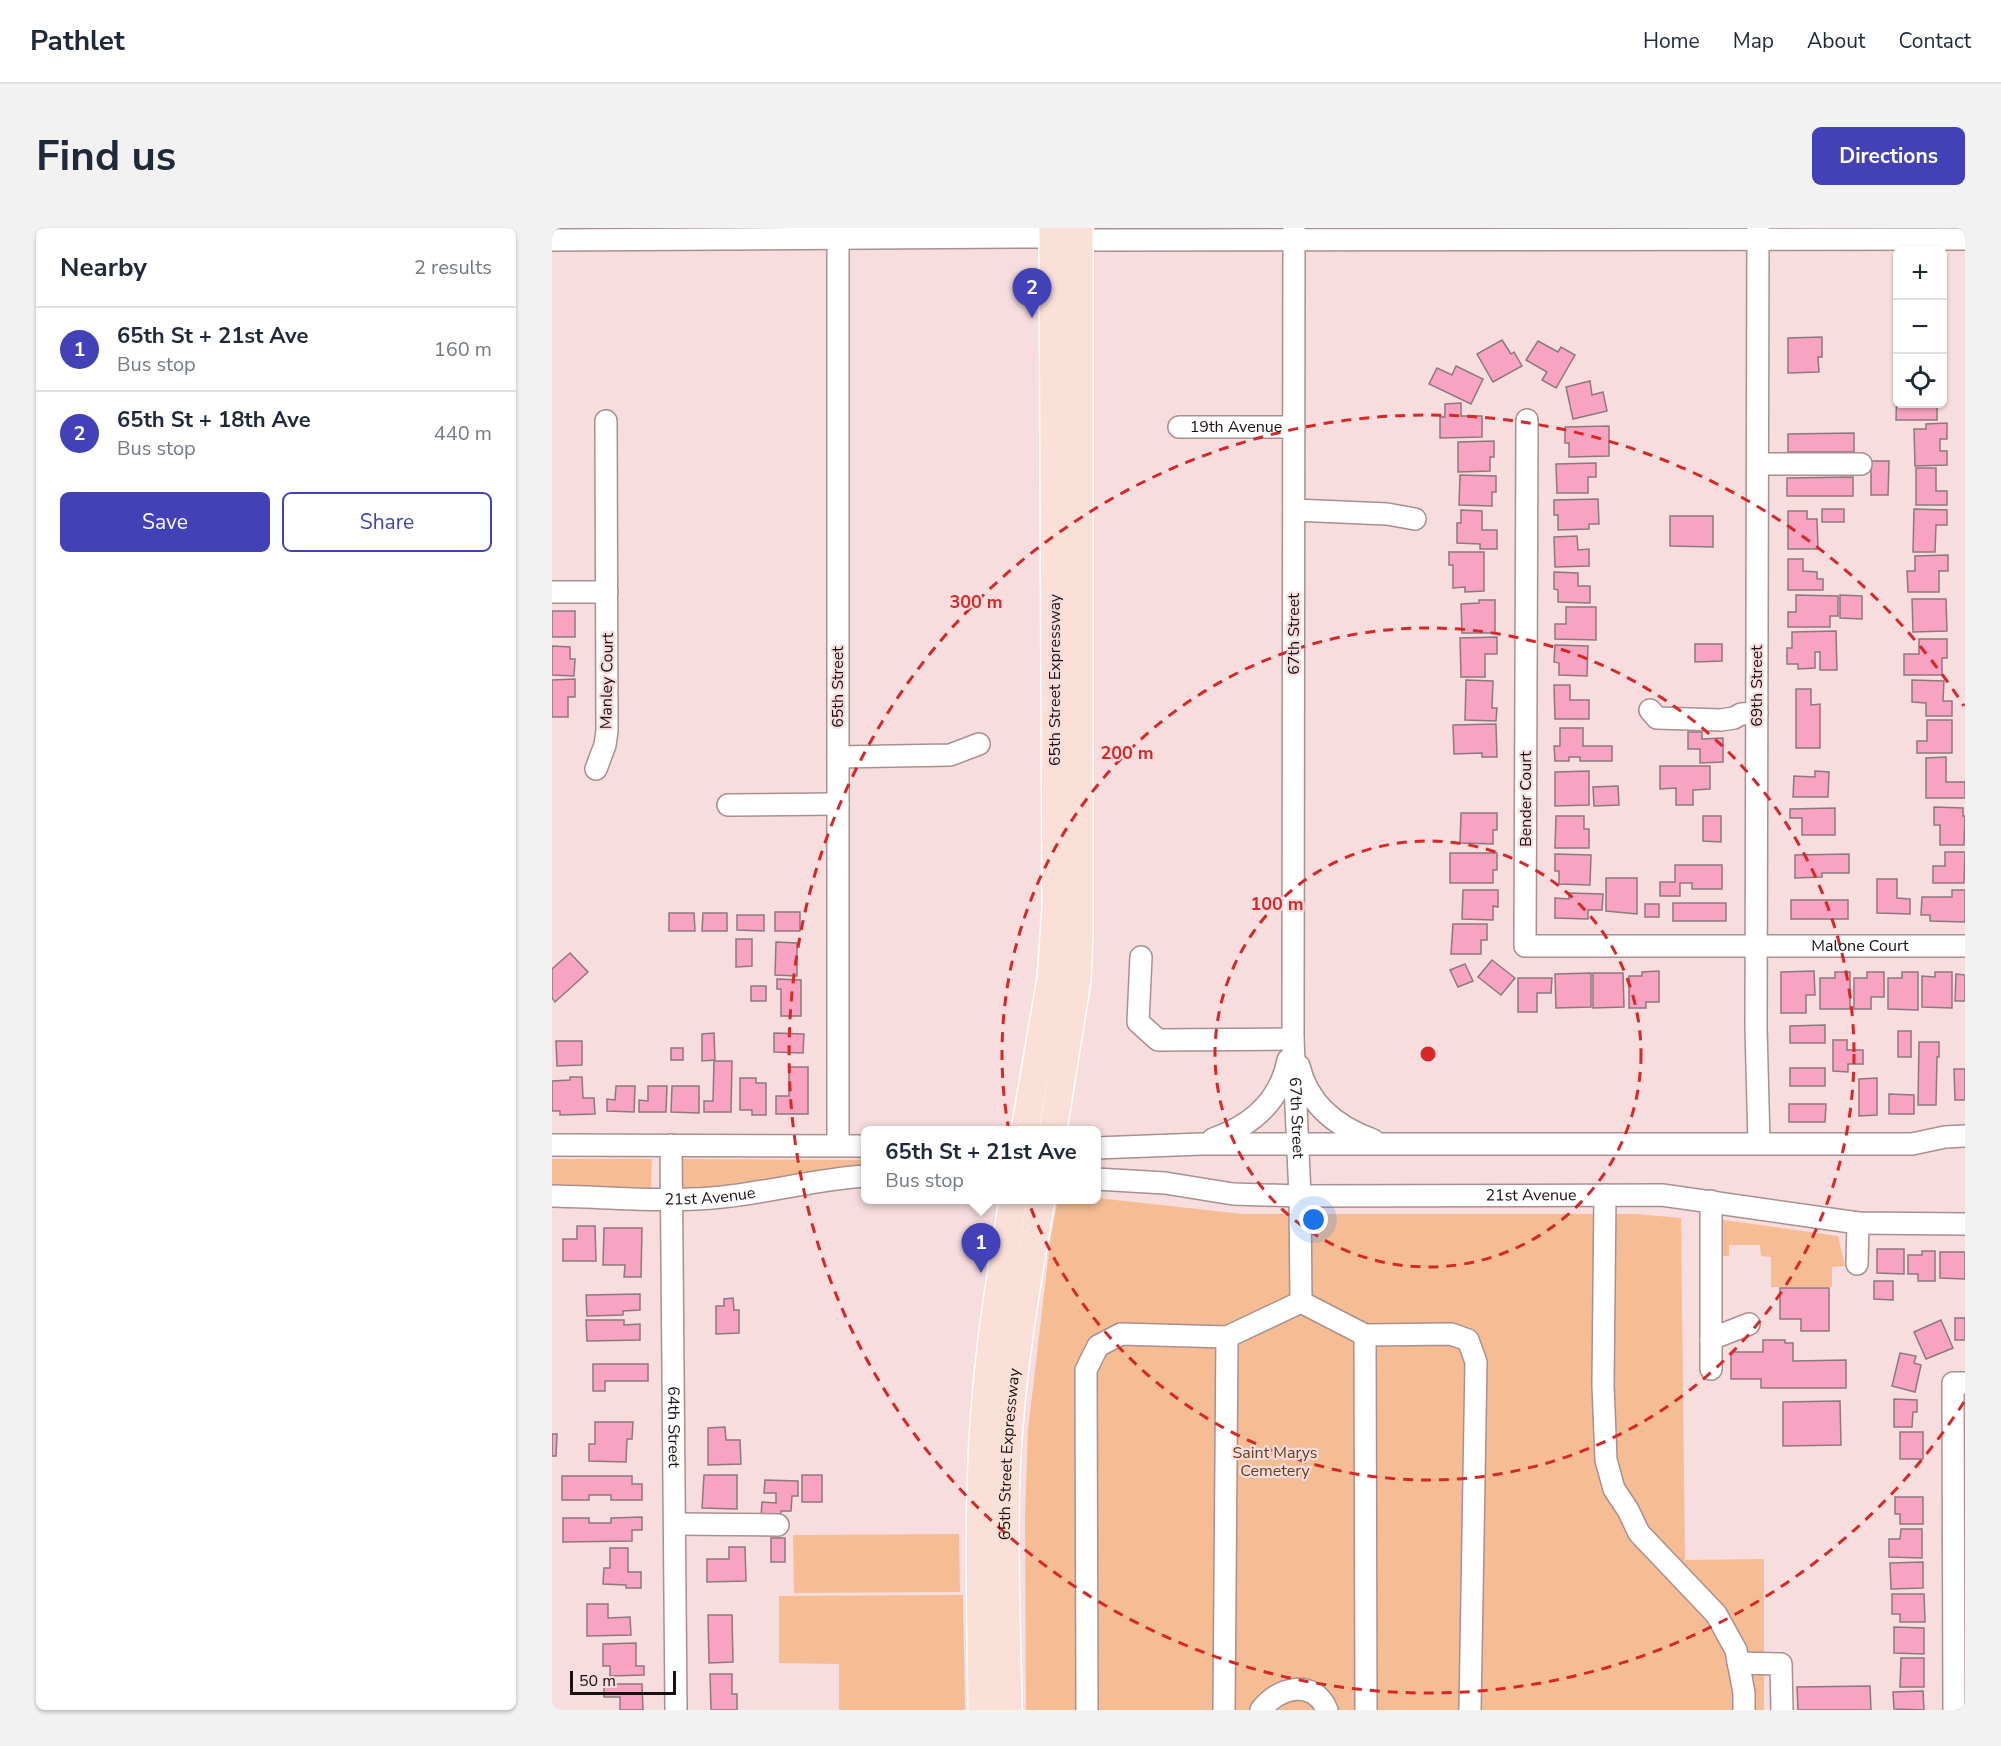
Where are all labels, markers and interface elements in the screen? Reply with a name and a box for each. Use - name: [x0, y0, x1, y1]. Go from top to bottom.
- text: Pathlet: [30, 22, 125, 60]
- text: Home: [1643, 27, 1700, 55]
- text: Map: [1733, 27, 1774, 55]
- text: About: [1807, 27, 1865, 55]
- text: Contact: [1898, 27, 1971, 55]
- button: Directions: [1812, 127, 1965, 185]
- text: Find us: [36, 128, 176, 185]
- map controls: [1893, 246, 1947, 408]
- button: +: [1893, 246, 1947, 300]
- text: Nearby: [60, 250, 147, 285]
- text: 2 results: [414, 254, 492, 281]
- pin: 2: [1012, 268, 1052, 318]
- button: −: [1893, 300, 1947, 354]
- text: 65th St + 21st Ave: [117, 321, 308, 351]
- text: 1: [74, 336, 86, 363]
- text: 160 m: [434, 336, 492, 363]
- text: Bus stop: [117, 351, 196, 378]
- button: locate: [1893, 354, 1947, 408]
- text: 65th St + 18th Ave: [117, 405, 311, 435]
- street label: 19th Avenue: [1190, 416, 1282, 438]
- text: 2: [74, 420, 86, 447]
- text: 440 m: [434, 420, 492, 447]
- text: Bus stop: [117, 435, 196, 462]
- button: Save: [60, 492, 270, 552]
- button: Share: [282, 492, 492, 552]
- text: 300 m: [949, 590, 1003, 614]
- street label: 65th Street Expressway: [1044, 593, 1066, 766]
- street label: 67th Street: [1283, 593, 1305, 675]
- street label: Manley Court: [595, 632, 619, 729]
- street label: 69th Street: [1746, 645, 1768, 727]
- street label: 65th Street: [827, 646, 849, 728]
- text: 200 m: [1100, 741, 1154, 765]
- street label: Bender Court: [1515, 751, 1537, 847]
- text: 100 m: [1250, 892, 1304, 916]
- street label: Malone Court: [1811, 935, 1909, 957]
- centre of rings: [1418, 1044, 1438, 1064]
- street label: 67th Street: [1284, 1077, 1309, 1160]
- popup: [861, 1126, 1101, 1204]
- text: 65th St + 21st Ave: [885, 1137, 1077, 1167]
- text: Bus stop: [885, 1167, 964, 1194]
- street label: 21st Avenue: [664, 1182, 757, 1211]
- street label: 21st Avenue: [1485, 1184, 1577, 1206]
- your location: [1299, 1205, 1328, 1234]
- pin: 1: [962, 1224, 1000, 1273]
- street label: 65th Street Expressway: [994, 1366, 1026, 1540]
- street label: 64th Street: [662, 1386, 685, 1468]
- park label: Saint Marys Cemetery: [1233, 1442, 1317, 1482]
- scale bar: [570, 1668, 676, 1696]
- text: 50 m: [579, 1670, 616, 1692]

